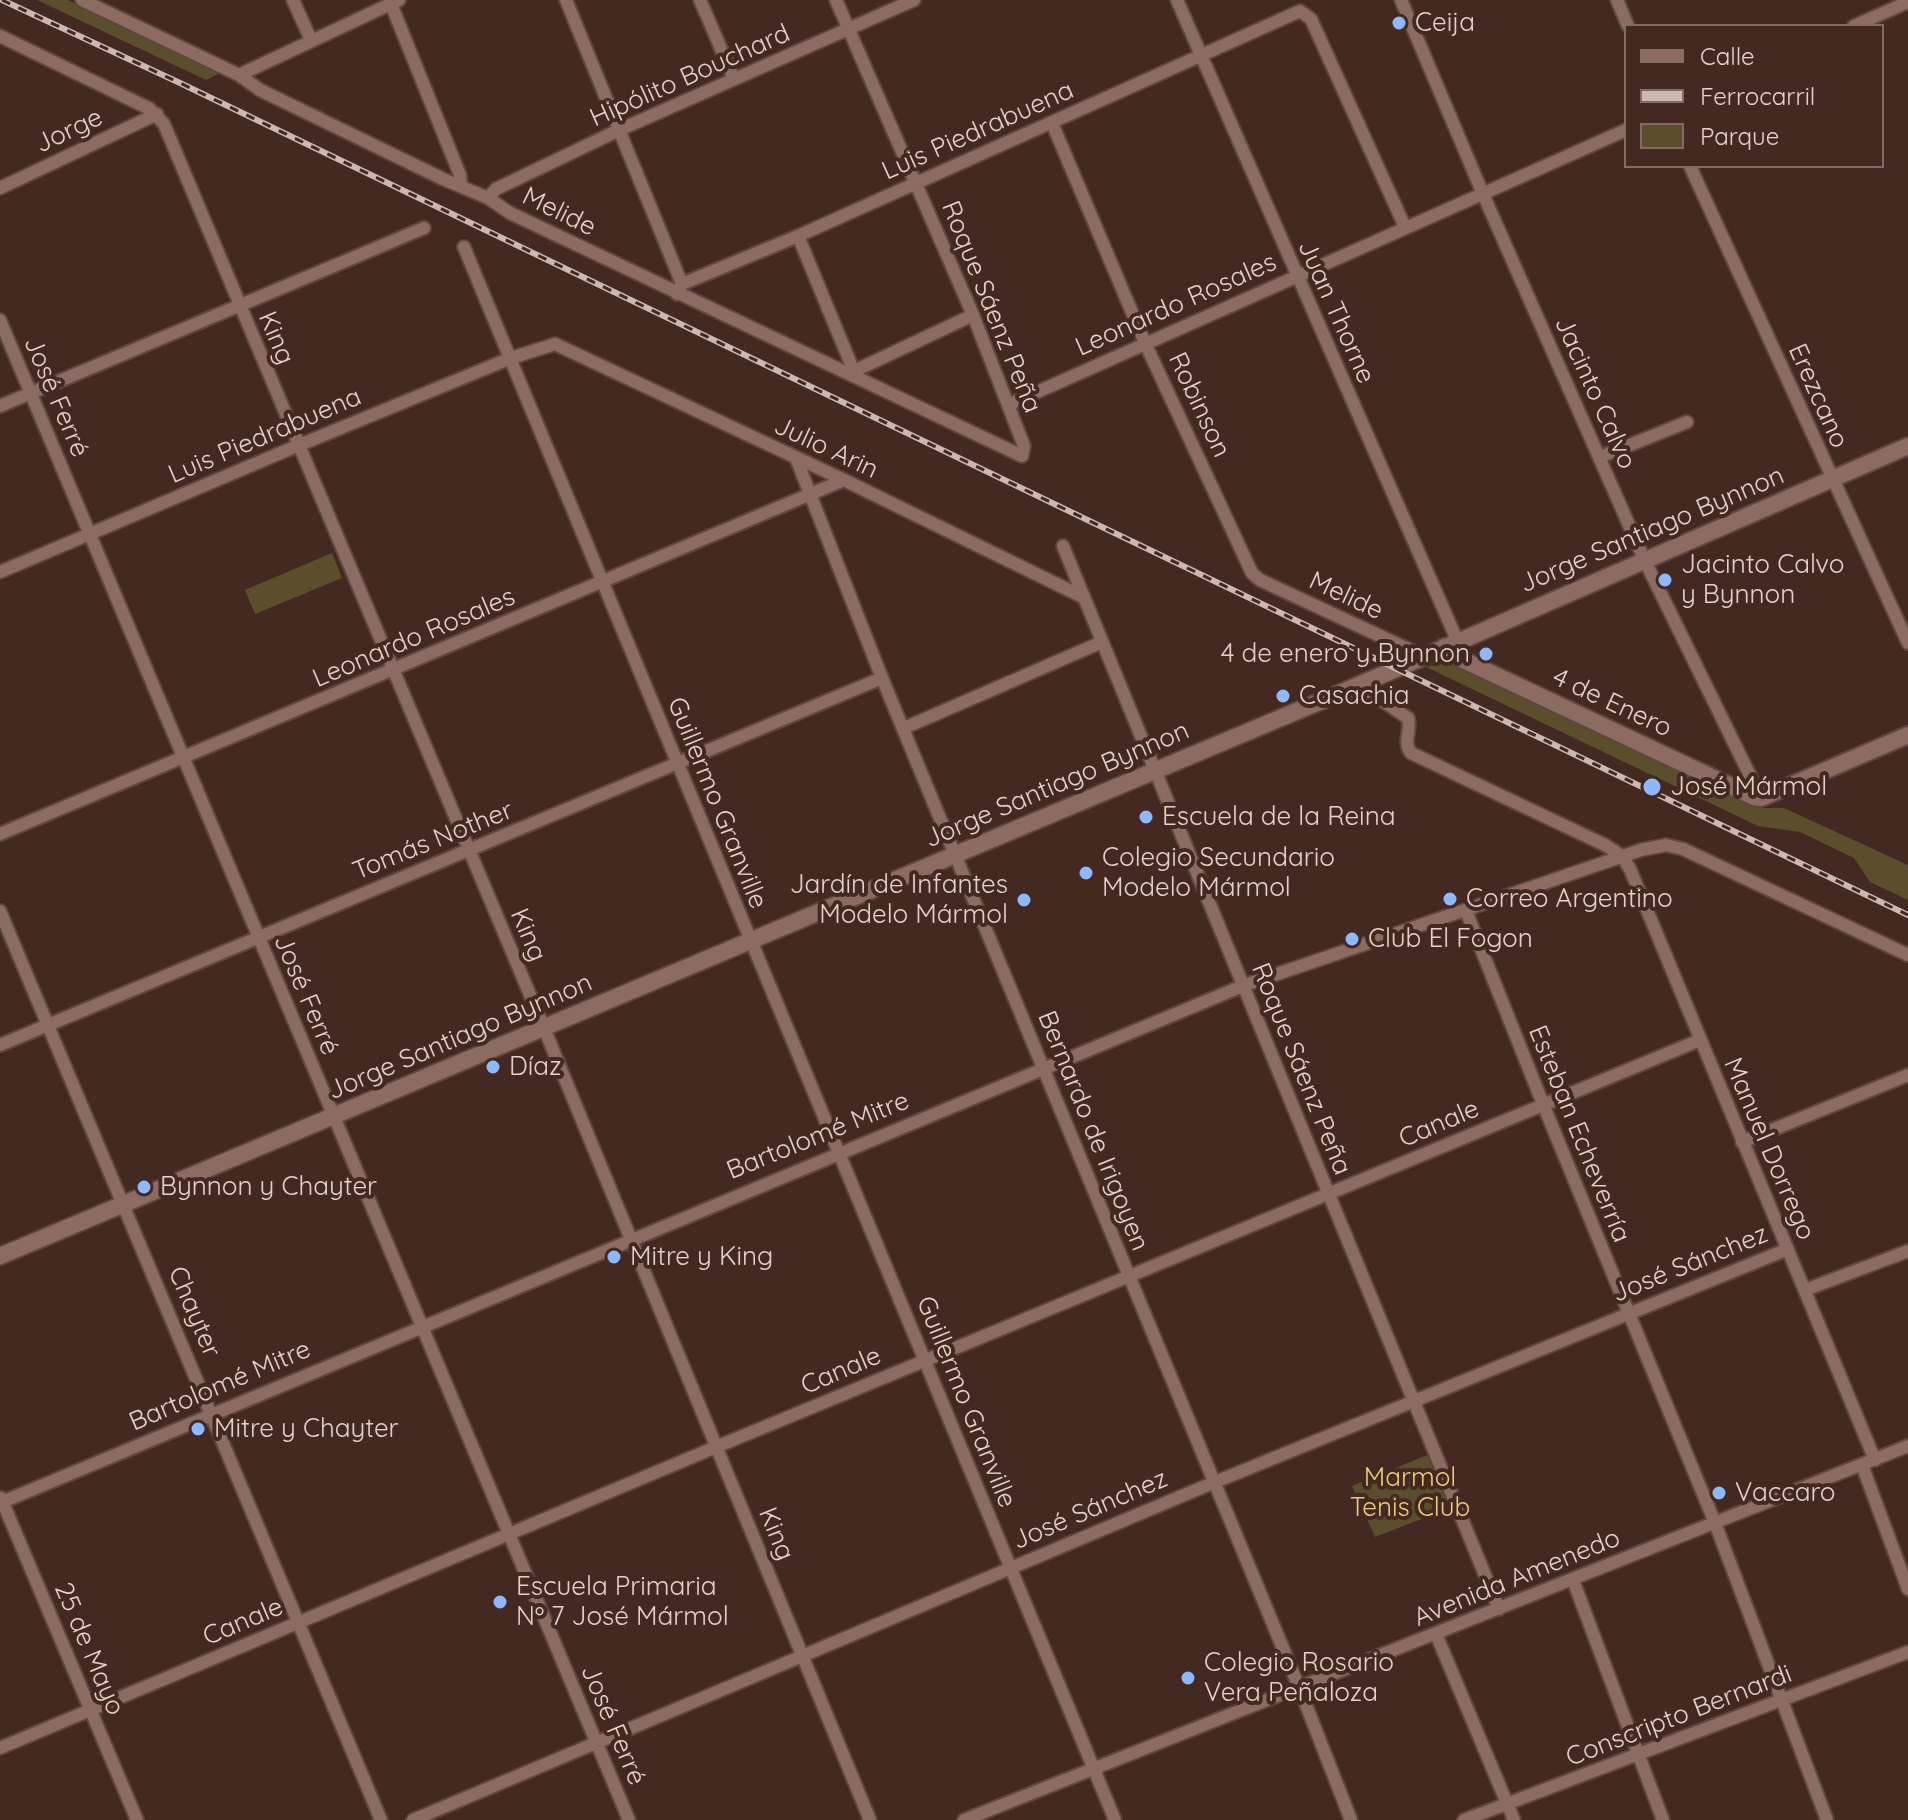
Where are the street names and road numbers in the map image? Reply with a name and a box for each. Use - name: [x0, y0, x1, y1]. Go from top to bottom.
- street label: Hipólito Bouchard: [585, 18, 795, 134]
- street label: Luis Piedrabuena: [877, 75, 1079, 187]
- street label: Jorge: [30, 102, 108, 160]
- street label: Melide: [517, 181, 601, 243]
- street label: Roque Sáenz Peña: [934, 197, 1048, 417]
- street label: Juan Thorne: [1291, 236, 1381, 388]
- street label: Leonardo Rosales: [1071, 247, 1281, 363]
- street label: King: [251, 307, 301, 369]
- street label: Jacinto Calvo: [1547, 312, 1643, 474]
- street label: José Ferré: [17, 332, 95, 462]
- street label: Erezcano: [1781, 339, 1855, 453]
- street label: Robinson: [1161, 348, 1237, 462]
- street label: Luis Piedrabuena: [164, 381, 366, 491]
- street label: Julio Arin: [769, 410, 883, 486]
- street label: Jorge Santiago Bynnon: [1515, 460, 1789, 600]
- street label: Melide: [1304, 565, 1388, 627]
- street label: Leonardo Rosales: [308, 581, 520, 695]
- street label: 4 de Enero: [1547, 662, 1677, 744]
- street label: Guillermo Granville: [660, 693, 774, 913]
- street label: Jorge Santiago Bynnon: [920, 715, 1194, 855]
- street label: Tomás Nother: [348, 795, 518, 887]
- street label: King: [503, 904, 553, 966]
- street label: José Ferré: [267, 930, 345, 1060]
- street label: Roque Sáenz Peña: [1244, 959, 1358, 1179]
- street label: Jorge Santiago Bynnon: [323, 967, 597, 1107]
- street label: Bernardo de Irigoyen: [1031, 1007, 1155, 1255]
- street label: Esteban Echeverría: [1521, 1021, 1637, 1247]
- street label: Manuel Dorrego: [1717, 1053, 1821, 1245]
- street label: Bartolomé Mitre: [722, 1085, 914, 1187]
- street label: Canale: [1394, 1093, 1484, 1155]
- street label: José Sánchez: [1608, 1219, 1772, 1309]
- street label: Chayter: [161, 1262, 227, 1362]
- street label: Guillermo Granville: [909, 1292, 1023, 1512]
- street label: Bartolomé Mitre: [125, 1334, 315, 1438]
- street label: Canale: [796, 1340, 886, 1402]
- street label: José Sánchez: [1008, 1463, 1172, 1557]
- street label: King: [751, 1503, 801, 1565]
- street label: Avenida Amenedo: [1409, 1522, 1625, 1634]
- street label: 25 de Mayo: [47, 1578, 131, 1720]
- street label: Canale: [198, 1591, 288, 1653]
- street label: Conscripto Bernardi: [1562, 1659, 1796, 1773]
- street label: José Ferré: [574, 1660, 652, 1790]

